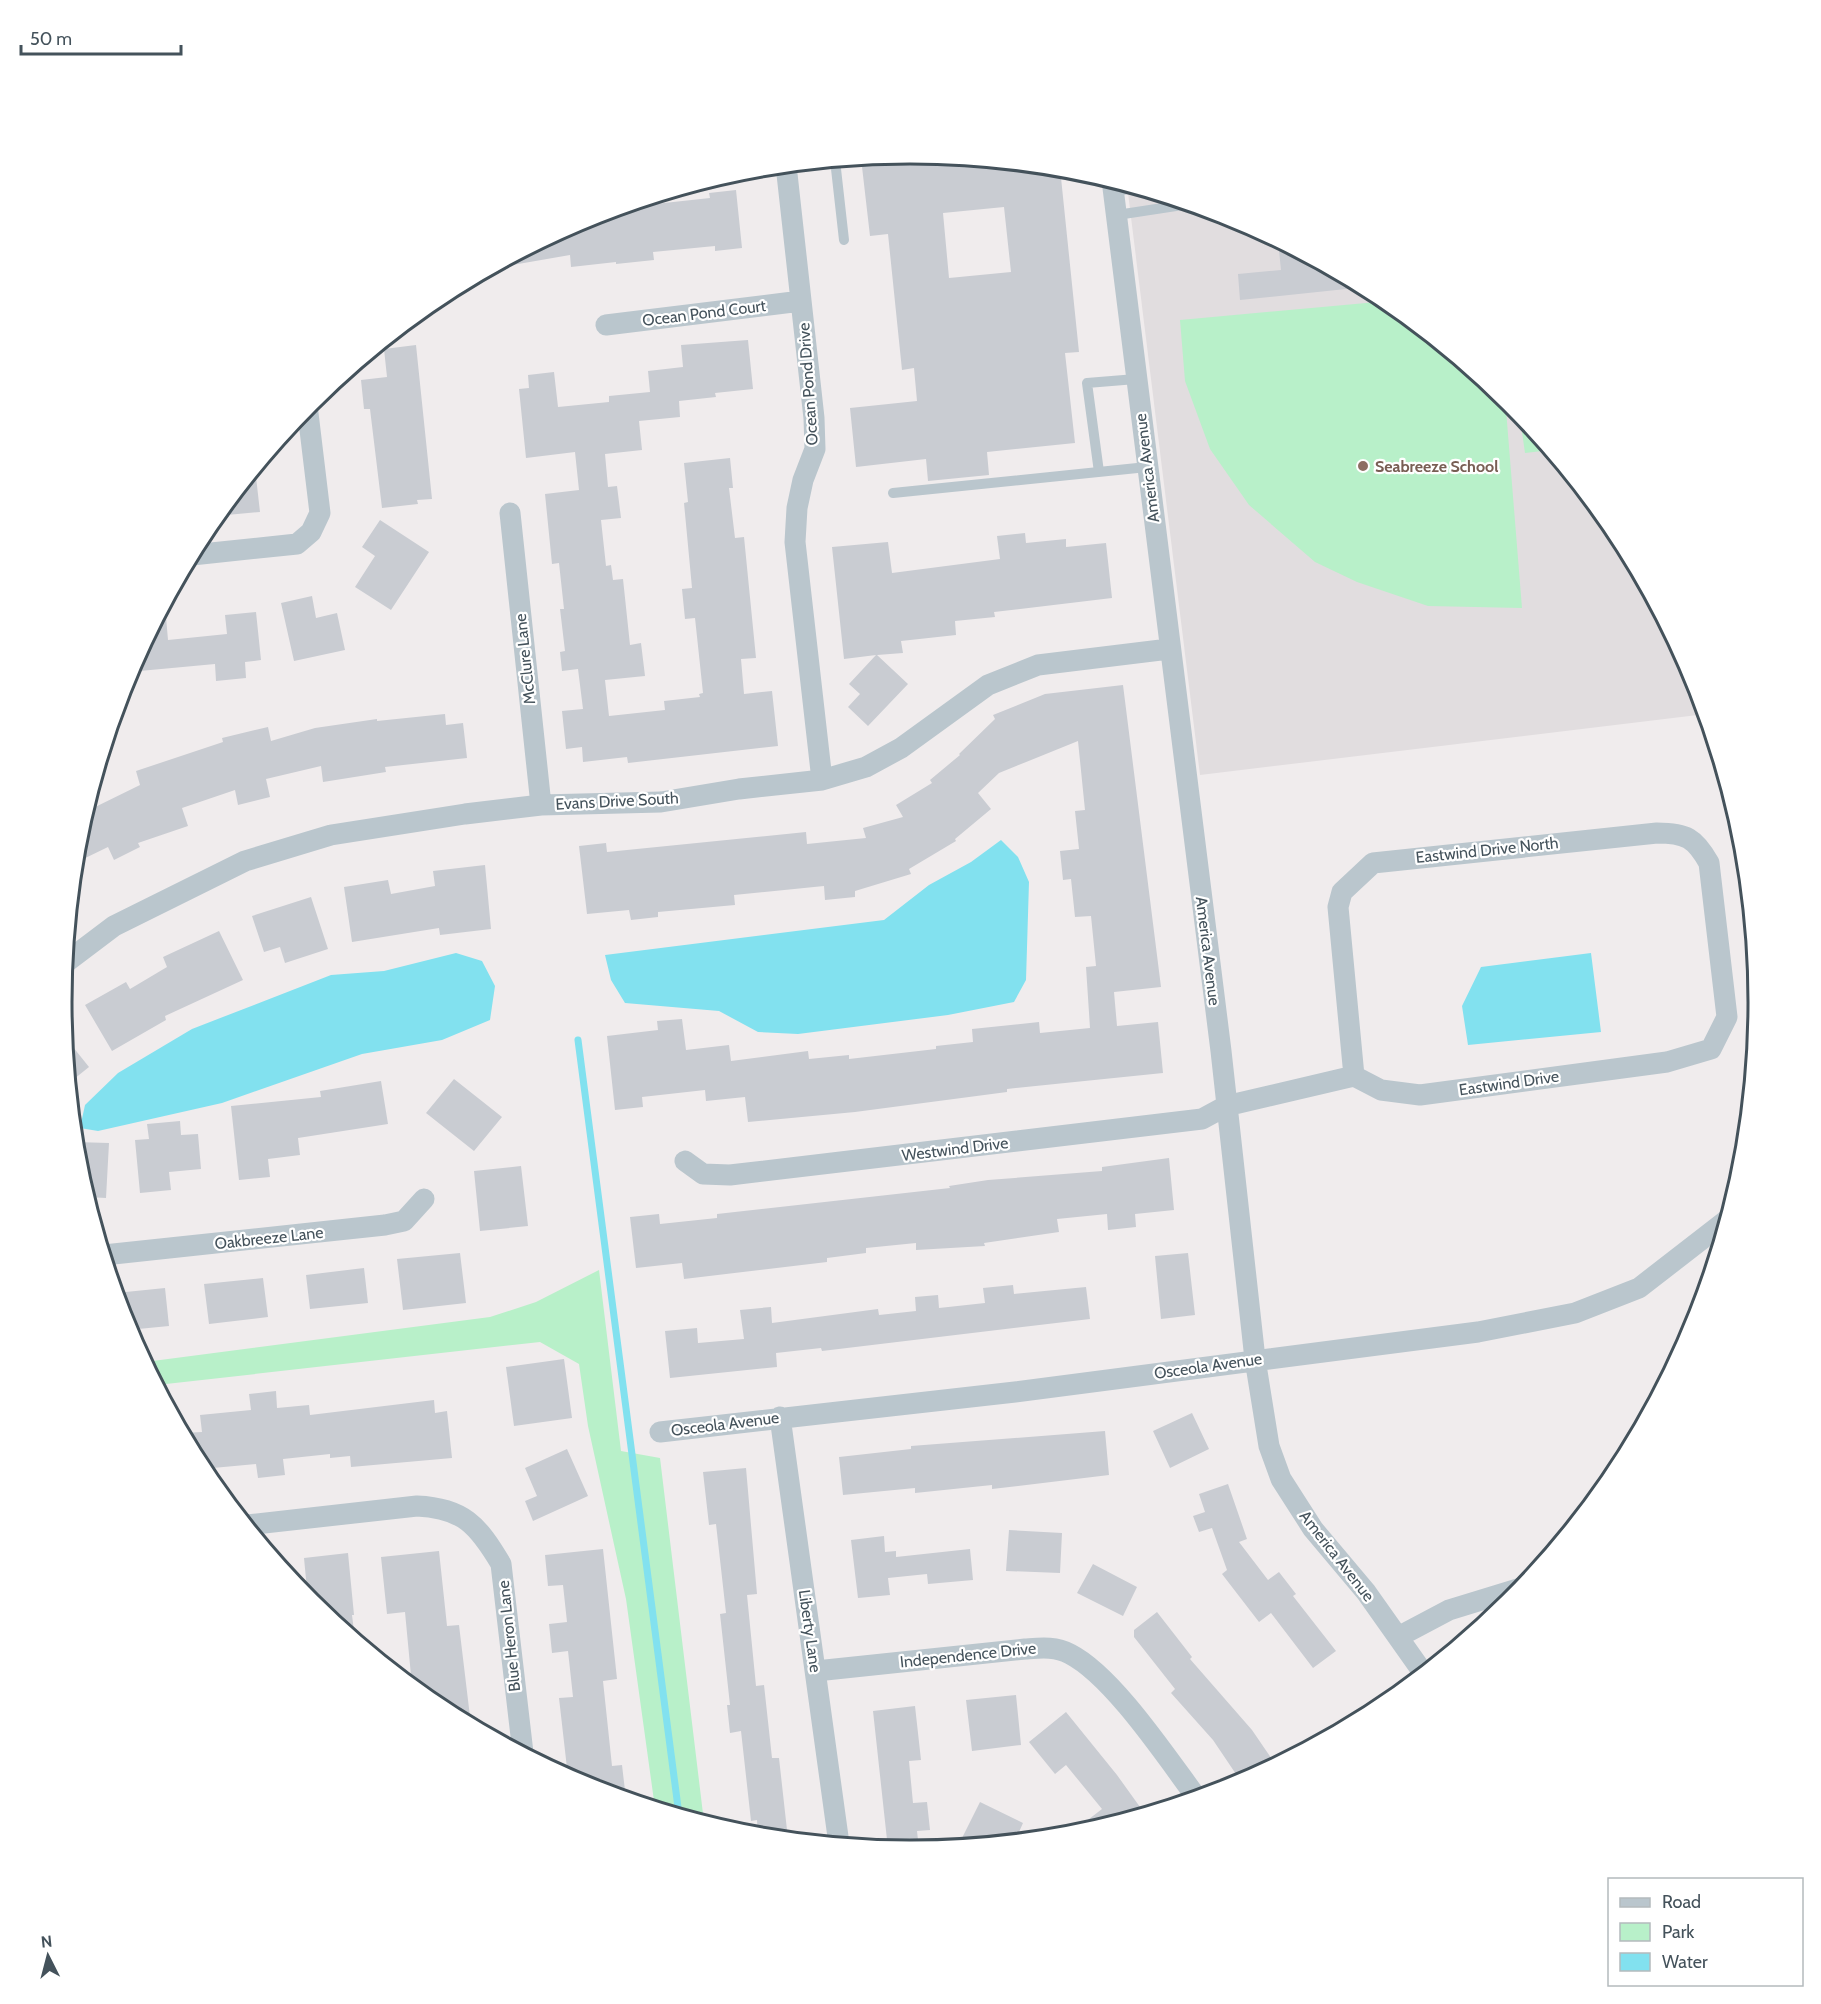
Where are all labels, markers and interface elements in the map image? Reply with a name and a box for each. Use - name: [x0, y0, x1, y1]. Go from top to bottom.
- scale bar: [21, 18, 182, 56]
- text: 50 m: [30, 28, 72, 50]
- street label: Ocean Pond Court: [641, 296, 767, 330]
- street label: Ocean Pond Drive: [794, 322, 822, 446]
- street label: America Avenue: [1131, 412, 1163, 524]
- place label: Seabreeze School: [1375, 457, 1498, 476]
- marker: Seabreeze School: [1356, 459, 1370, 473]
- street label: McClure Lane: [511, 613, 539, 705]
- street label: Evans Drive South: [555, 788, 679, 814]
- street label: Eastwind Drive North: [1415, 833, 1559, 867]
- street label: America Avenue: [1192, 895, 1224, 1007]
- street label: Eastwind Drive: [1458, 1067, 1560, 1099]
- street label: Westwind Drive: [901, 1133, 1009, 1165]
- street label: Oakbreeze Lane: [214, 1223, 324, 1253]
- street label: Osceola Avenue: [1153, 1349, 1263, 1383]
- street label: Osceola Avenue: [670, 1408, 780, 1440]
- street label: America Avenue: [1296, 1507, 1378, 1605]
- street label: Blue Heron Lane: [494, 1579, 524, 1693]
- street label: Liberty Lane: [795, 1588, 825, 1674]
- street label: Independence Drive: [899, 1638, 1037, 1672]
- legend: [1608, 1878, 1803, 1986]
- text: Road: [1662, 1891, 1701, 1913]
- text: Park: [1662, 1921, 1695, 1943]
- north arrow: [18, 1926, 78, 1986]
- text: N: [40, 1932, 53, 1952]
- text: Water: [1662, 1951, 1708, 1973]

